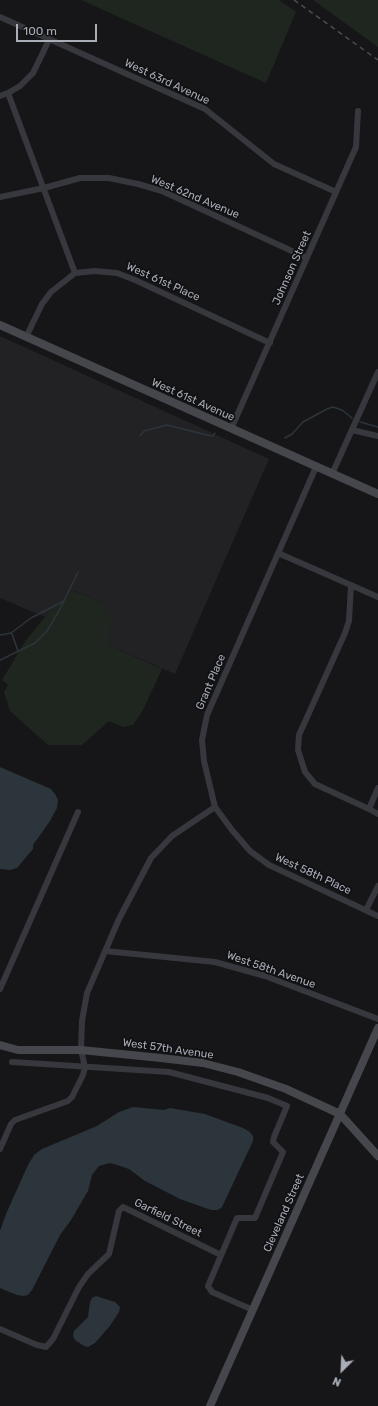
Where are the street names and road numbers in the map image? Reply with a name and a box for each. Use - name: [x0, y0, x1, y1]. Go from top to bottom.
- street label: West 63rd Avenue: [122, 56, 212, 108]
- street label: West 62nd Avenue: [149, 172, 241, 222]
- street label: Johnson Street: [270, 229, 314, 307]
- street label: West 61st Place: [124, 260, 202, 304]
- street label: West 61st Avenue: [149, 376, 237, 424]
- street label: Grant Place: [193, 652, 229, 712]
- street label: West 58th Place: [273, 851, 353, 897]
- street label: West 58th Avenue: [225, 949, 317, 991]
- street label: West 57th Avenue: [122, 1036, 214, 1062]
- street label: Cleveland Street: [261, 1172, 307, 1254]
- street label: Garfield Street: [132, 1196, 204, 1240]

